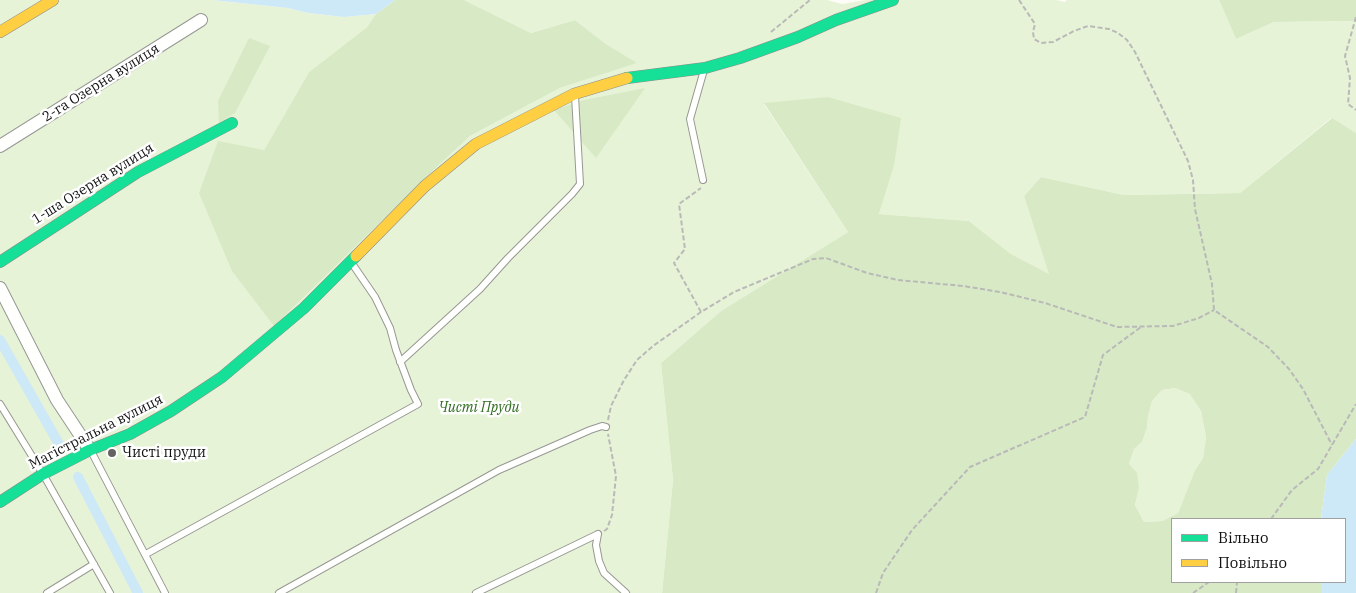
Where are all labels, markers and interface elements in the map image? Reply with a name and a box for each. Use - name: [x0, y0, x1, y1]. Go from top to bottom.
- street label: 2-га Озерна вулиця: [39, 40, 163, 126]
- street label: 1-ша Озерна вулиця: [29, 140, 157, 228]
- street label: Магістральна вулиця: [26, 391, 166, 473]
- park label: Чисті Пруди: [438, 400, 520, 416]
- place label: Чисті пруди: [122, 445, 206, 461]
- marker: Чисті пруди: [106, 447, 118, 459]
- legend: [1171, 518, 1346, 583]
- text: Вільно: [1218, 528, 1268, 547]
- text: Повільно: [1218, 553, 1287, 572]

